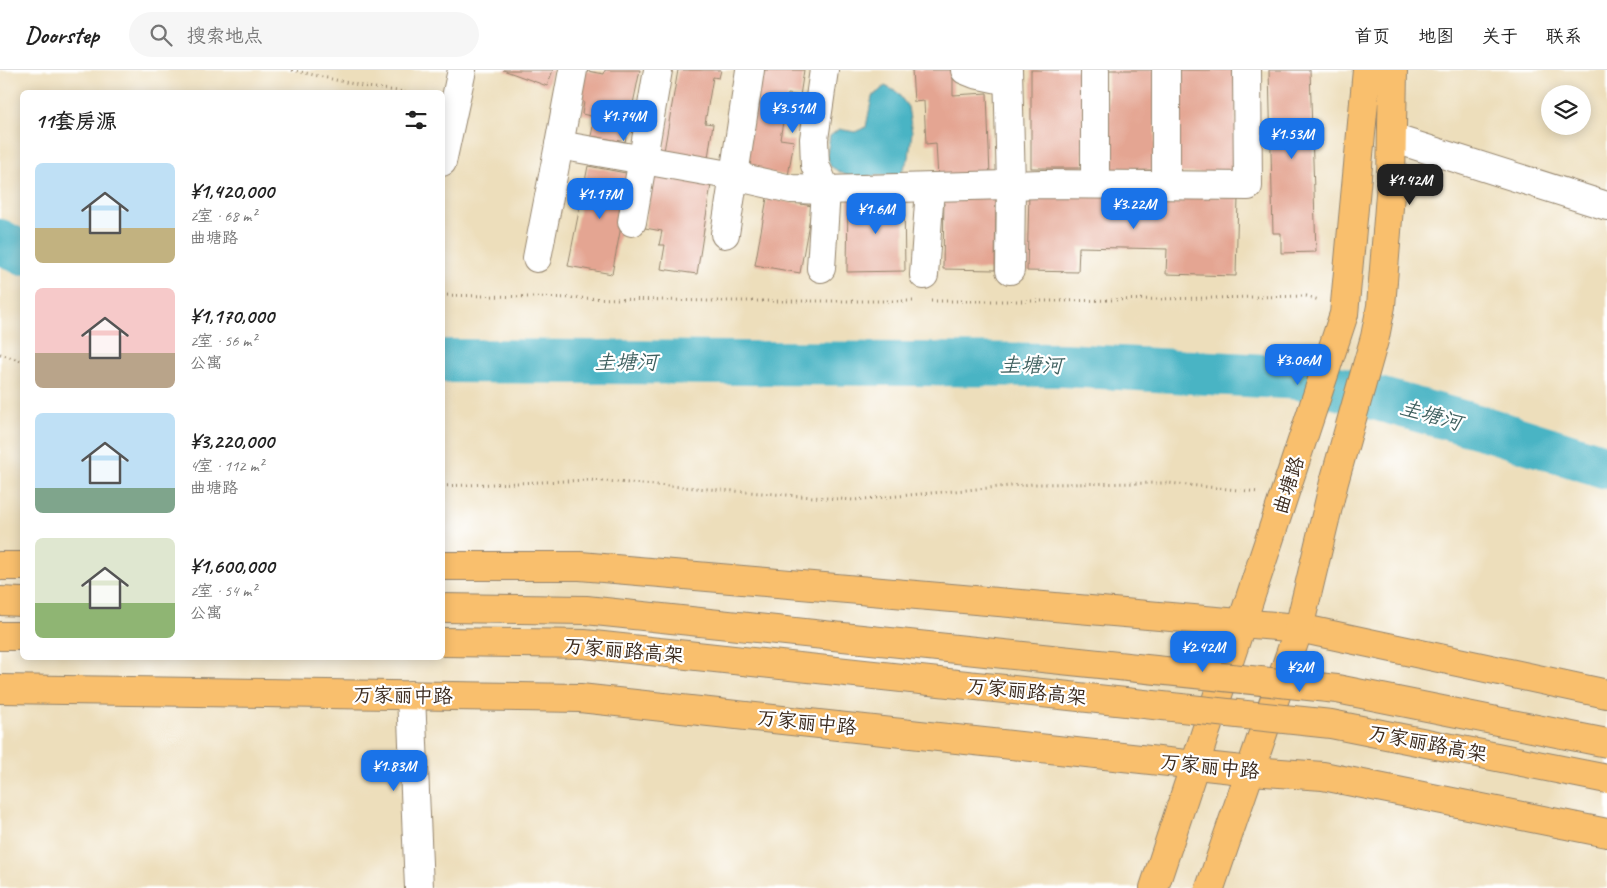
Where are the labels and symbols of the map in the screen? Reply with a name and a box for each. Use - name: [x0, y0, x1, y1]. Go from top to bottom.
- pin: ¥3.51M: [752, 92, 834, 134]
- pin: ¥1.74M: [583, 100, 665, 142]
- pin: ¥1.53M: [1251, 118, 1333, 160]
- pin: ¥1.42M: [1369, 164, 1451, 206]
- pin: ¥1.17M: [559, 178, 641, 220]
- pin: ¥3.22M: [1093, 188, 1175, 230]
- pin: ¥1.6M: [841, 192, 911, 235]
- pin: ¥3.06M: [1257, 344, 1339, 386]
- water label: 圭塘河: [595, 349, 660, 375]
- water label: 圭塘河: [999, 351, 1066, 379]
- water label: 圭塘河: [1397, 394, 1468, 437]
- street label: 曲塘路: [1267, 452, 1310, 518]
- pin: ¥2.42M: [1162, 630, 1244, 673]
- street label: 万家丽路高架: [563, 633, 685, 668]
- pin: ¥2M: [1276, 650, 1324, 693]
- street label: 万家丽路高架: [966, 673, 1088, 710]
- street label: 万家丽中路: [353, 682, 454, 709]
- street label: 万家丽中路: [756, 705, 859, 740]
- street label: 万家丽路高架: [1367, 720, 1489, 767]
- street label: 万家丽中路: [1159, 749, 1262, 784]
- pin: ¥1.83M: [353, 750, 435, 792]

